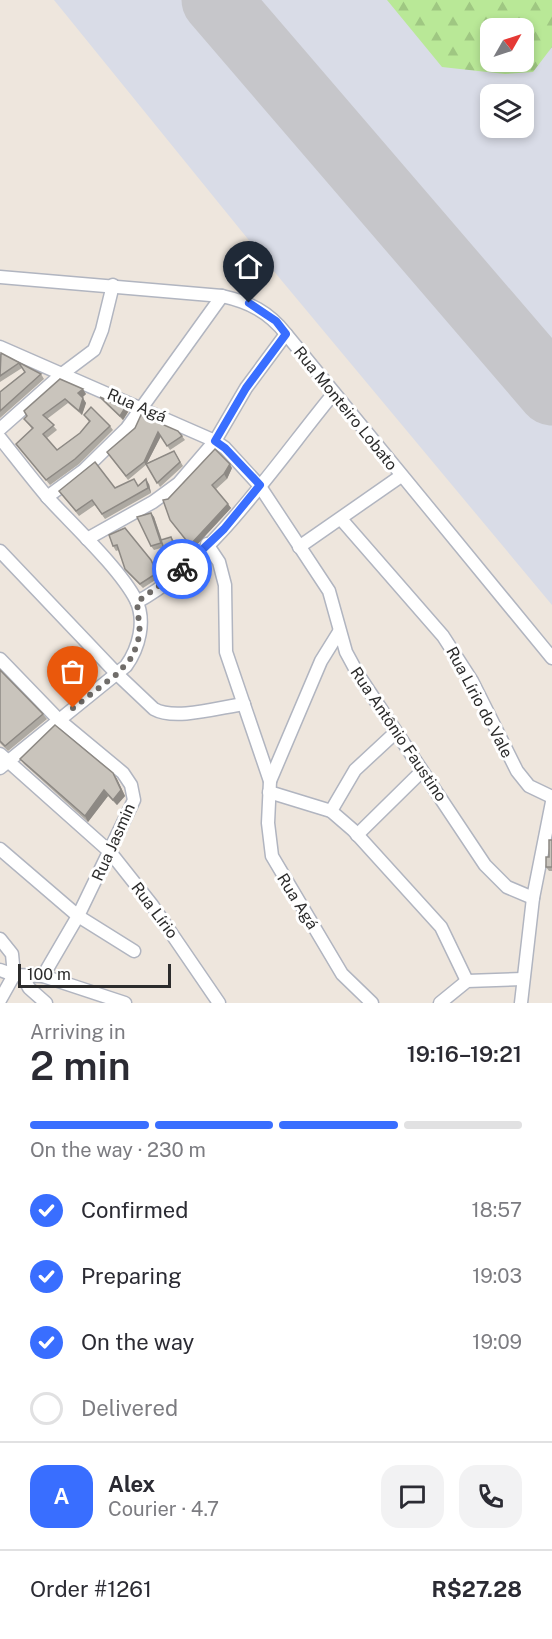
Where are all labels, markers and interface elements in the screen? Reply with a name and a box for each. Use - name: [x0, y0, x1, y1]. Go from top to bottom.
- north arrow: [480, 18, 534, 72]
- map controls: [480, 18, 534, 138]
- button: layers: [480, 84, 534, 138]
- pin: [223, 241, 274, 303]
- icon: home: [232, 250, 265, 283]
- street label: Rua Monteiro Lobato: [290, 343, 401, 474]
- street label: Rua Agá: [104, 385, 169, 426]
- courier: [152, 539, 212, 599]
- icon: bike: [166, 553, 199, 586]
- street label: Rua Lírio do Vale: [442, 643, 517, 761]
- pin: [47, 646, 98, 708]
- icon: bag: [56, 655, 89, 688]
- street label: Rua Antônio Faustino: [347, 663, 451, 805]
- street label: Rua Jasmin: [88, 800, 139, 884]
- street label: Rua Agá: [273, 870, 322, 933]
- street label: Rua Lírio: [127, 879, 182, 942]
- scale bar: [18, 961, 171, 989]
- text: 100 m: [27, 965, 71, 984]
- text: Arriving in: [30, 1020, 125, 1044]
- text: 19:16–19:21: [407, 1041, 522, 1067]
- text: 2 min: [30, 1043, 131, 1089]
- text: On the way · 230 m: [30, 1138, 206, 1162]
- icon: check: [30, 1194, 63, 1227]
- text: Confirmed: [81, 1197, 188, 1223]
- text: 18:57: [472, 1198, 522, 1222]
- icon: check: [30, 1260, 63, 1293]
- text: Preparing: [81, 1263, 182, 1289]
- text: 19:03: [472, 1264, 522, 1288]
- icon: check: [30, 1326, 63, 1359]
- text: On the way: [81, 1329, 194, 1355]
- text: 19:09: [472, 1330, 522, 1354]
- text: Delivered: [81, 1395, 178, 1421]
- button: chat: [381, 1465, 444, 1528]
- button: phone: [459, 1465, 522, 1528]
- text: Alex: [108, 1471, 155, 1497]
- text: A: [54, 1483, 69, 1509]
- text: Courier · 4.7: [108, 1497, 219, 1521]
- text: Order #1261: [30, 1576, 152, 1602]
- text: R$27.28: [431, 1576, 522, 1602]

